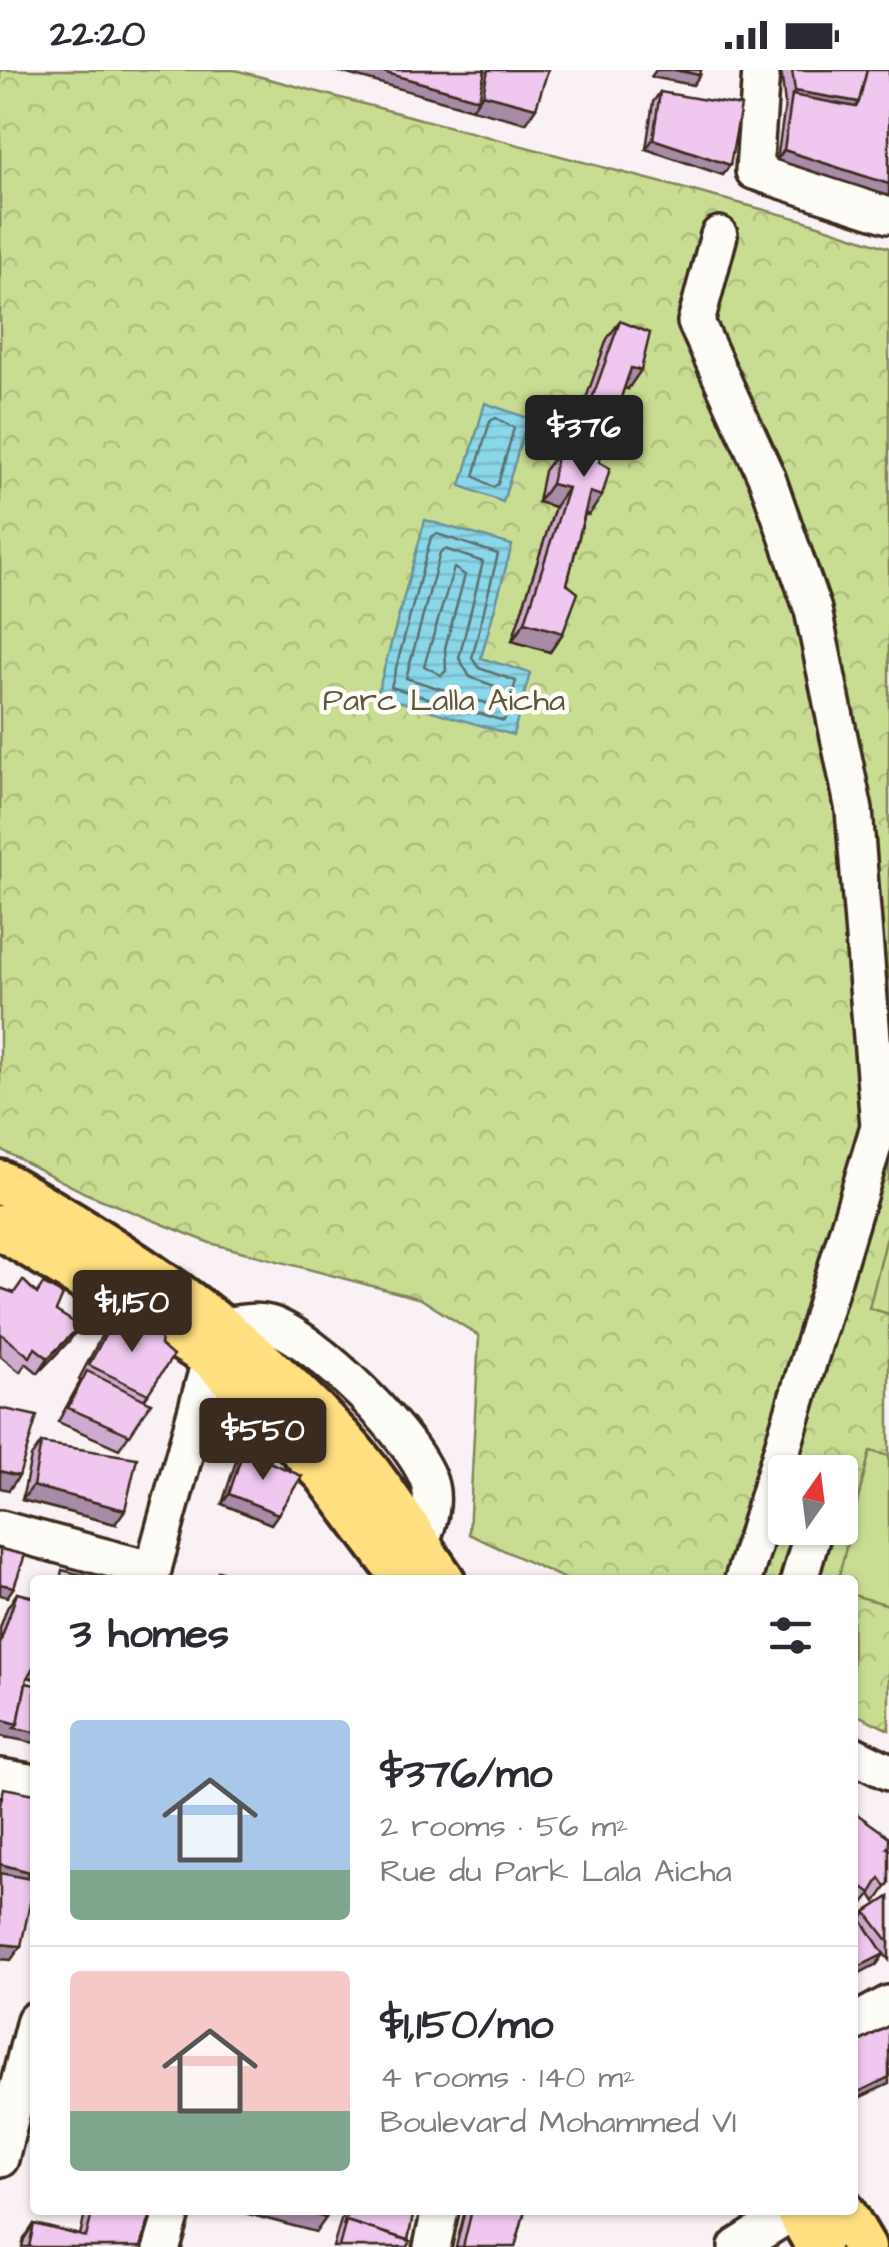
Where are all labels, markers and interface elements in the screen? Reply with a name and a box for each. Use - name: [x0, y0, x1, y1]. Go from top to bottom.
- text: 22:20: [50, 9, 146, 61]
- pin: $376: [525, 395, 643, 480]
- text: $376: [547, 405, 621, 450]
- park label: Parc Lalla Aicha: [323, 678, 565, 723]
- pin: $1,150: [51, 1270, 213, 1355]
- text: $1,150: [95, 1280, 169, 1325]
- pin: $550: [204, 1398, 322, 1483]
- text: $550: [221, 1408, 305, 1453]
- north arrow: [768, 1455, 858, 1545]
- map controls: [768, 1455, 858, 1545]
- text: 3 homes: [70, 1606, 229, 1664]
- icon: filters: [763, 1608, 818, 1663]
- text: $376/mo: [380, 1746, 552, 1804]
- icon: home: [150, 1760, 270, 1880]
- text: 2 rooms · 56 m²: [380, 1804, 628, 1849]
- text: Rue du Park Lala Aicha: [380, 1849, 732, 1894]
- text: $1,150/mo: [380, 1997, 553, 2055]
- icon: home: [150, 2011, 270, 2131]
- text: 4 rooms · 140 m²: [380, 2055, 635, 2100]
- text: Boulevard Mohammed VI: [380, 2100, 737, 2145]

